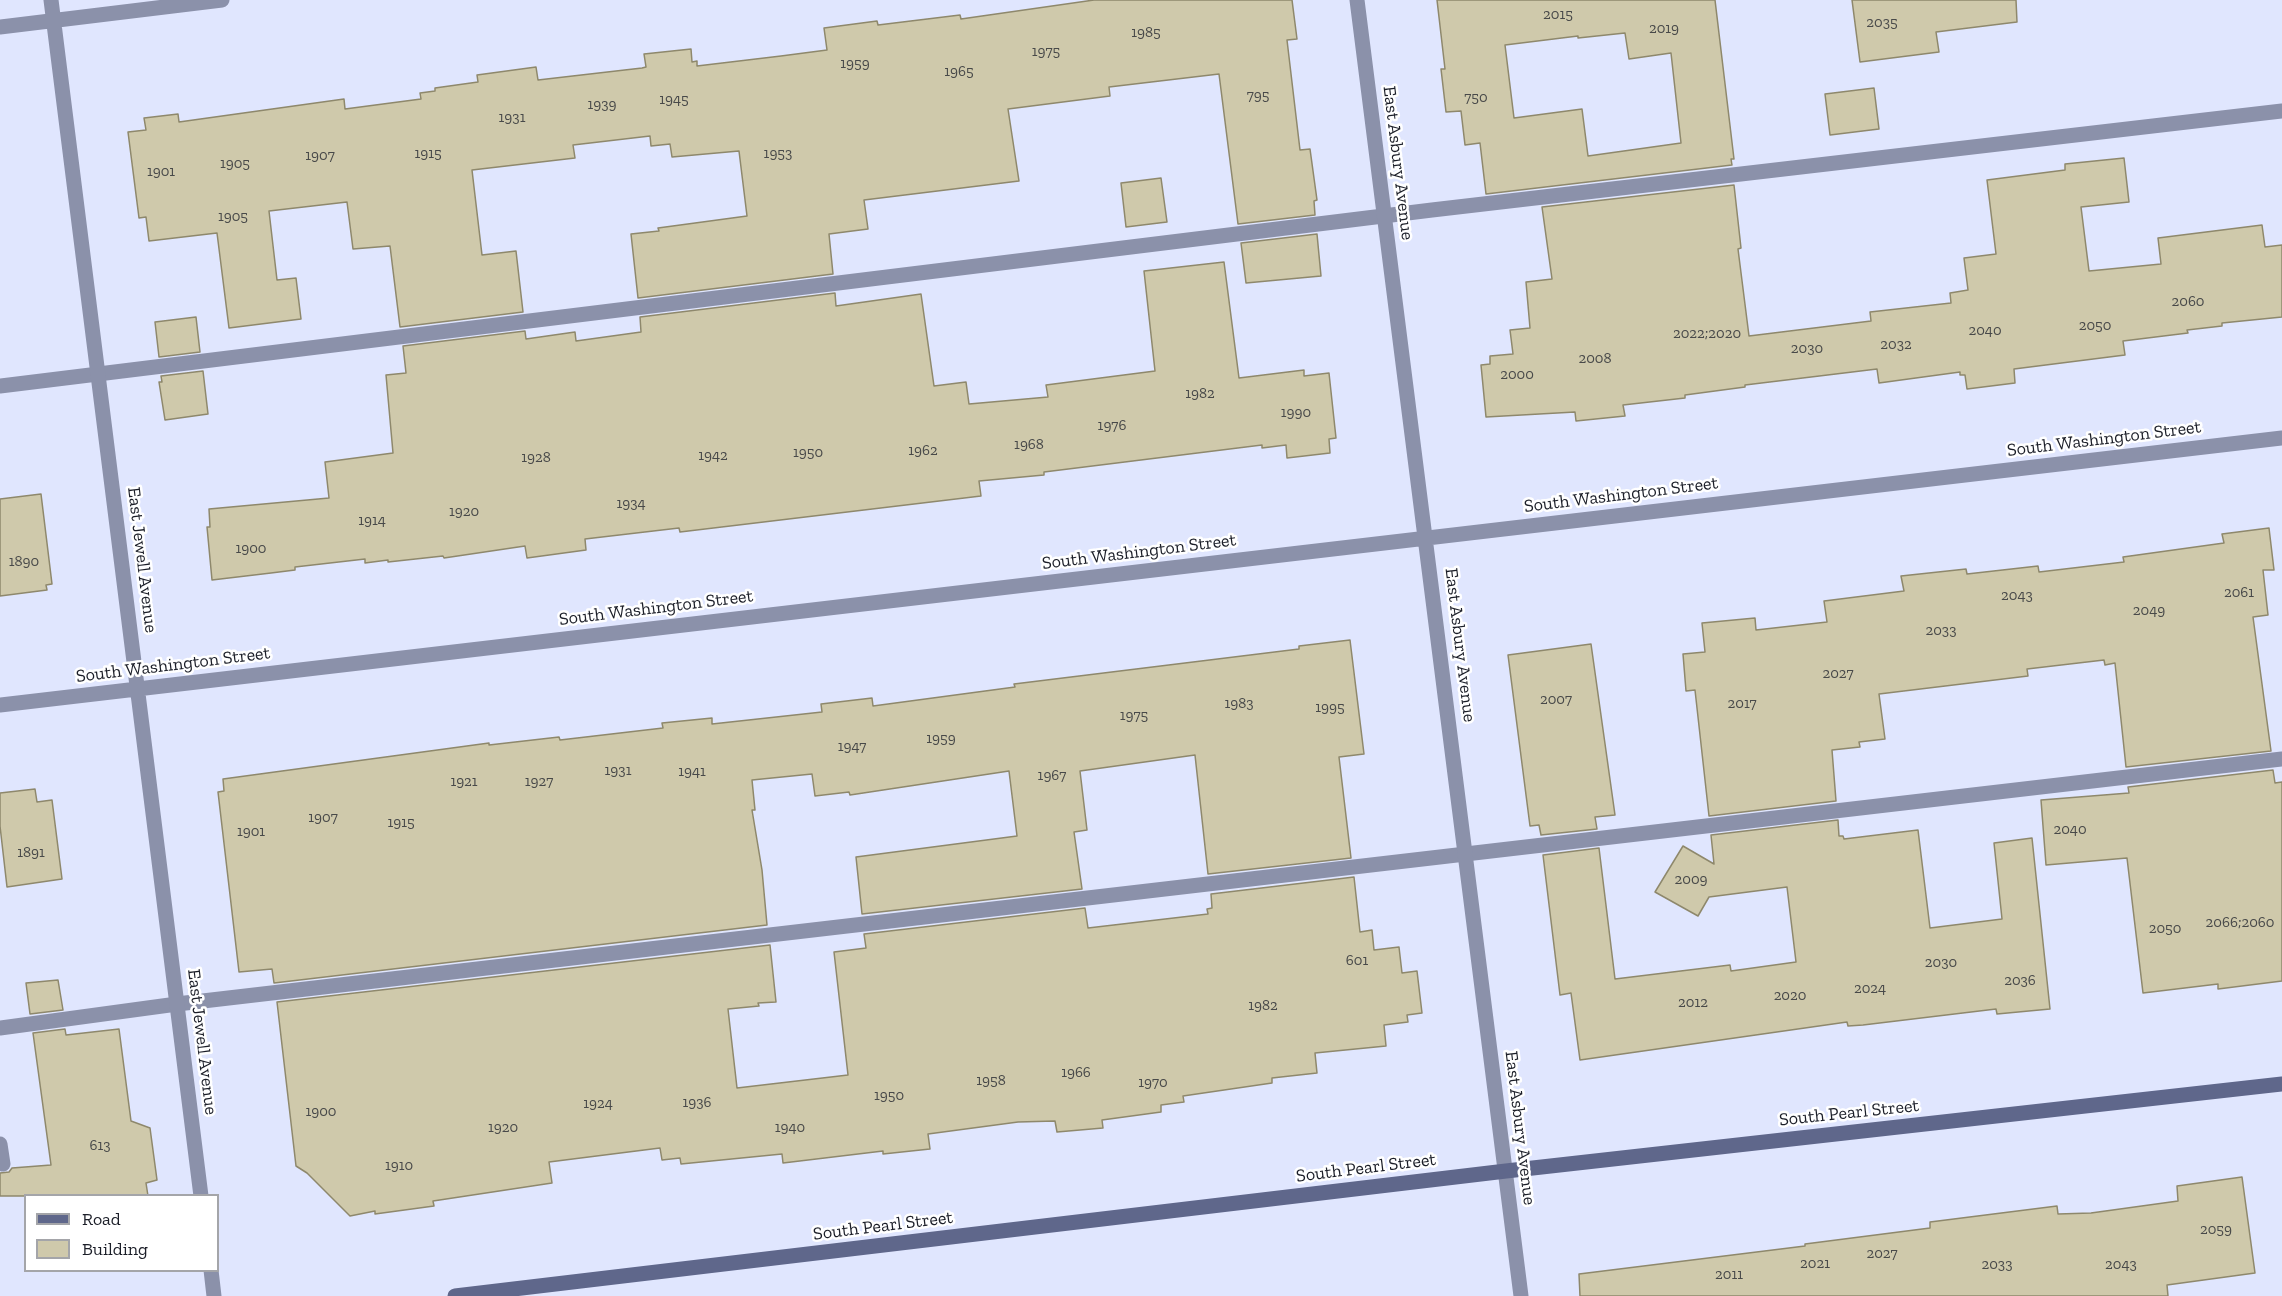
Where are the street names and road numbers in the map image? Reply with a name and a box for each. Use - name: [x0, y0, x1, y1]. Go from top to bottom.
- street label: East Asbury Avenue: [1378, 85, 1418, 241]
- street label: South Washington Street: [2006, 416, 2202, 462]
- street label: South Washington Street: [1523, 472, 1719, 518]
- street label: East Jewell Avenue: [122, 486, 162, 634]
- street label: South Washington Street: [1041, 529, 1237, 575]
- street label: East Asbury Avenue: [1440, 567, 1480, 723]
- street label: South Washington Street: [558, 585, 754, 631]
- street label: South Washington Street: [75, 642, 271, 688]
- street label: East Jewell Avenue: [182, 968, 222, 1116]
- street label: East Asbury Avenue: [1500, 1050, 1540, 1206]
- street label: South Pearl Street: [1778, 1095, 1920, 1131]
- street label: South Pearl Street: [1295, 1149, 1437, 1187]
- street label: South Pearl Street: [812, 1207, 954, 1245]

